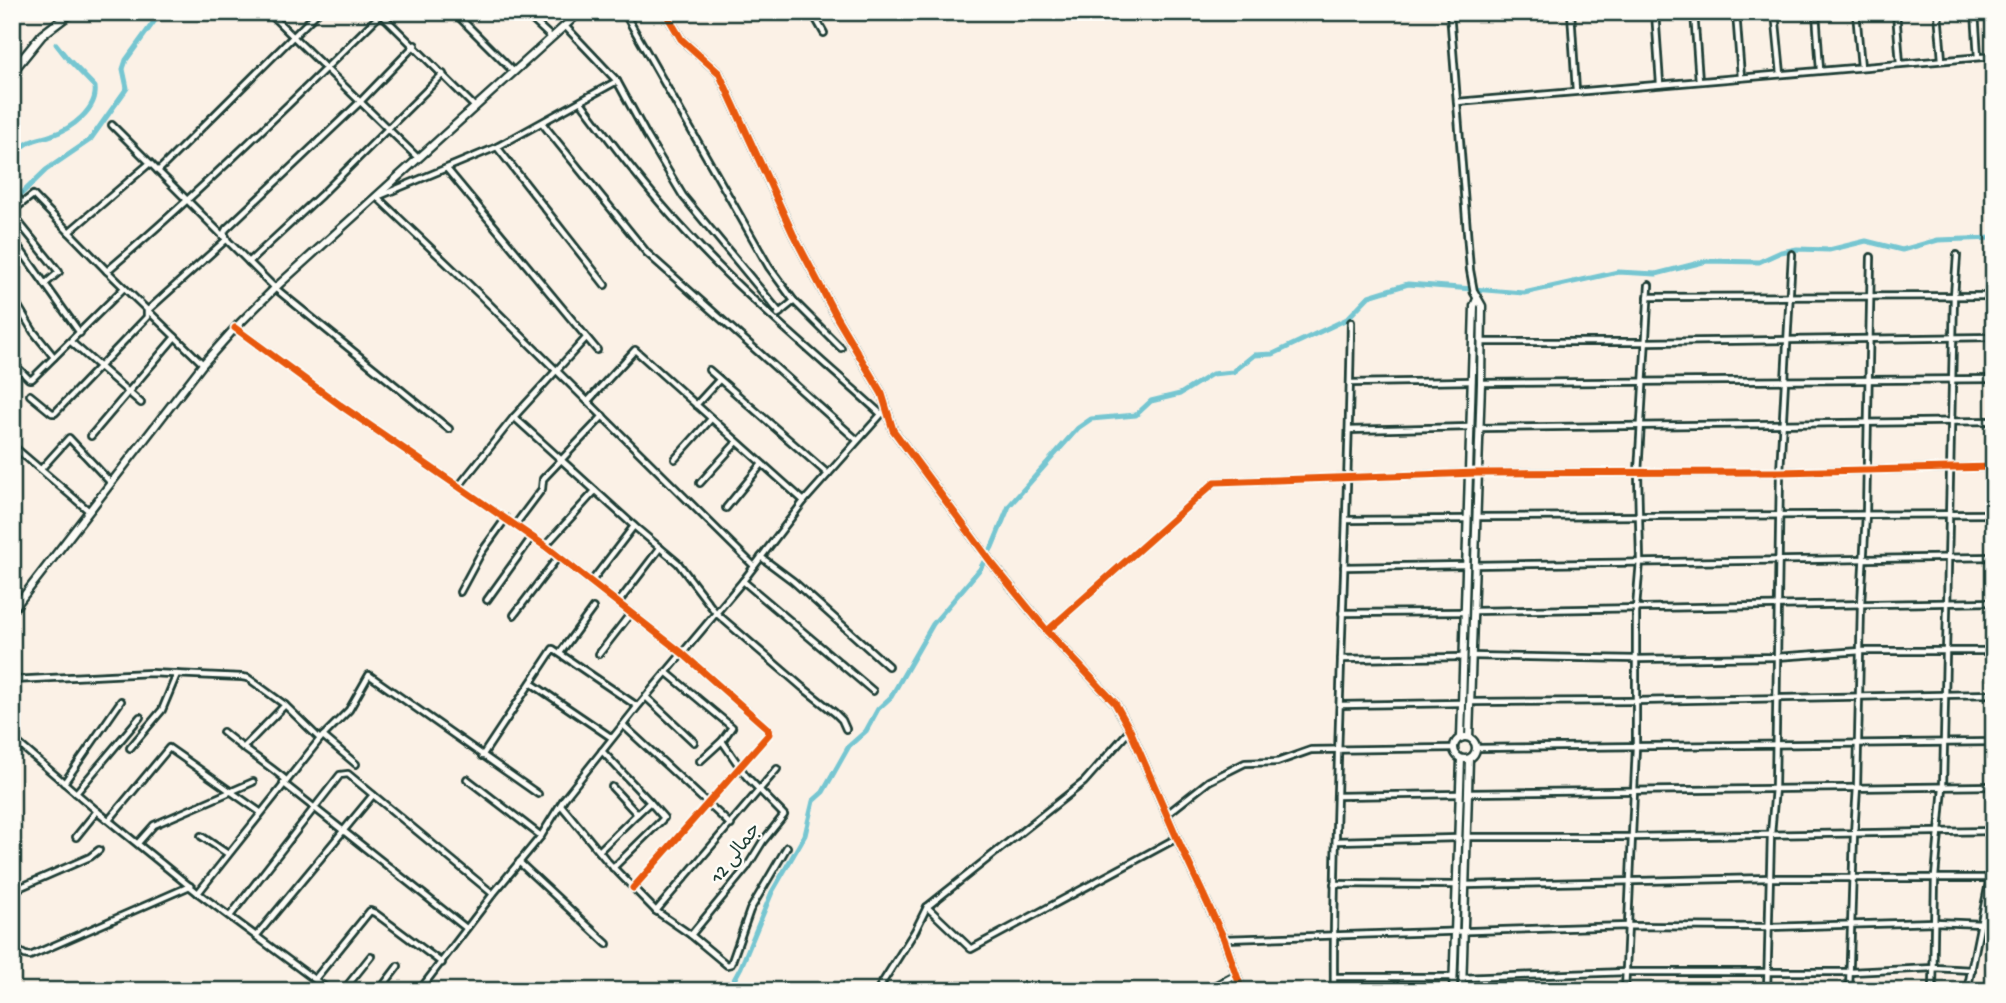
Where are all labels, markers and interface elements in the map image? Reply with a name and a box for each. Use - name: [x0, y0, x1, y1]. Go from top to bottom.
- street label: جمالی 12: [706, 819, 767, 890]

